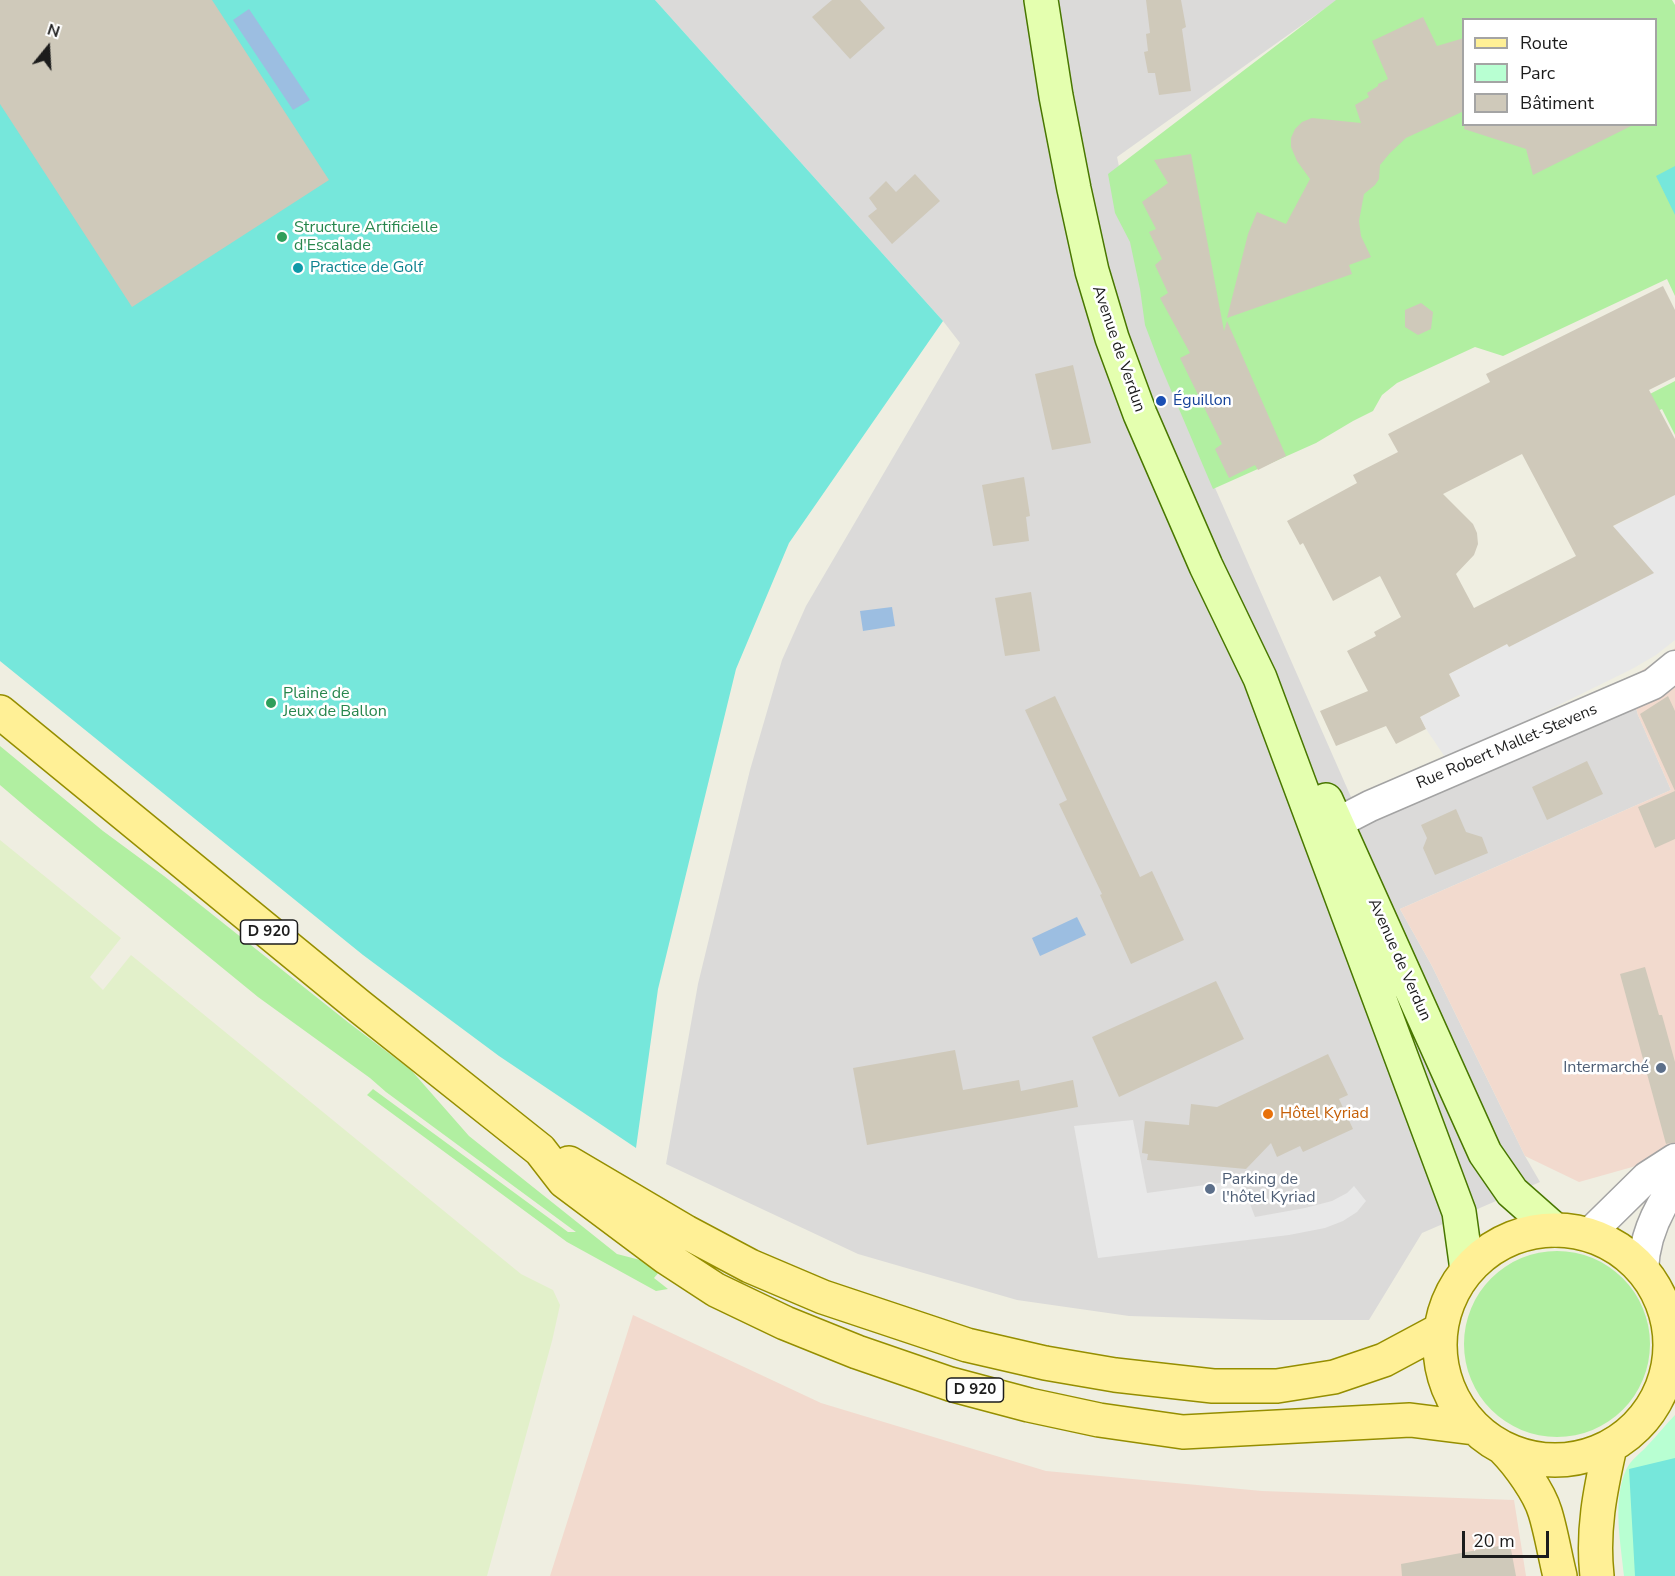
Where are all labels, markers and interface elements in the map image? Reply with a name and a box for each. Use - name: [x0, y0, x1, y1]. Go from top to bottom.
- north arrow: [18, 18, 78, 78]
- legend: [1462, 18, 1657, 126]
- text: N: [44, 19, 63, 43]
- text: Route: [1520, 31, 1568, 55]
- text: Parc: [1520, 61, 1555, 85]
- text: Bâtiment: [1520, 91, 1594, 115]
- place label: Structure Artificielle d'Escalade: [294, 218, 438, 256]
- marker: Structure Artificielle d'Escalade: [275, 230, 289, 244]
- place label: Practice de Golf: [310, 258, 423, 278]
- marker: Practice de Golf: [291, 261, 305, 275]
- street label: Avenue de Verdun: [1087, 283, 1149, 415]
- place label: Éguillon: [1173, 391, 1232, 411]
- marker: Éguillon: [1154, 394, 1168, 408]
- place label: Plaine de Jeux de Ballon: [283, 684, 387, 722]
- marker: Plaine de Jeux de Ballon: [264, 696, 278, 710]
- street label: Rue Robert Mallet-Stevens: [1414, 700, 1600, 794]
- street label: Avenue de Verdun: [1363, 896, 1435, 1024]
- road number: D 920: [240, 920, 298, 944]
- place label: Intermarché: [1563, 1058, 1649, 1078]
- marker: Intermarché: [1654, 1061, 1668, 1075]
- place label: Hôtel Kyriad: [1280, 1104, 1369, 1124]
- marker: Hôtel Kyriad: [1261, 1107, 1275, 1121]
- place label: Parking de l'hôtel Kyriad: [1222, 1170, 1315, 1208]
- marker: Parking de l'hôtel Kyriad: [1203, 1182, 1217, 1196]
- road number: D 920: [946, 1378, 1004, 1402]
- scale bar: [1465, 1519, 1552, 1557]
- text: 20 m: [1473, 1529, 1515, 1553]

